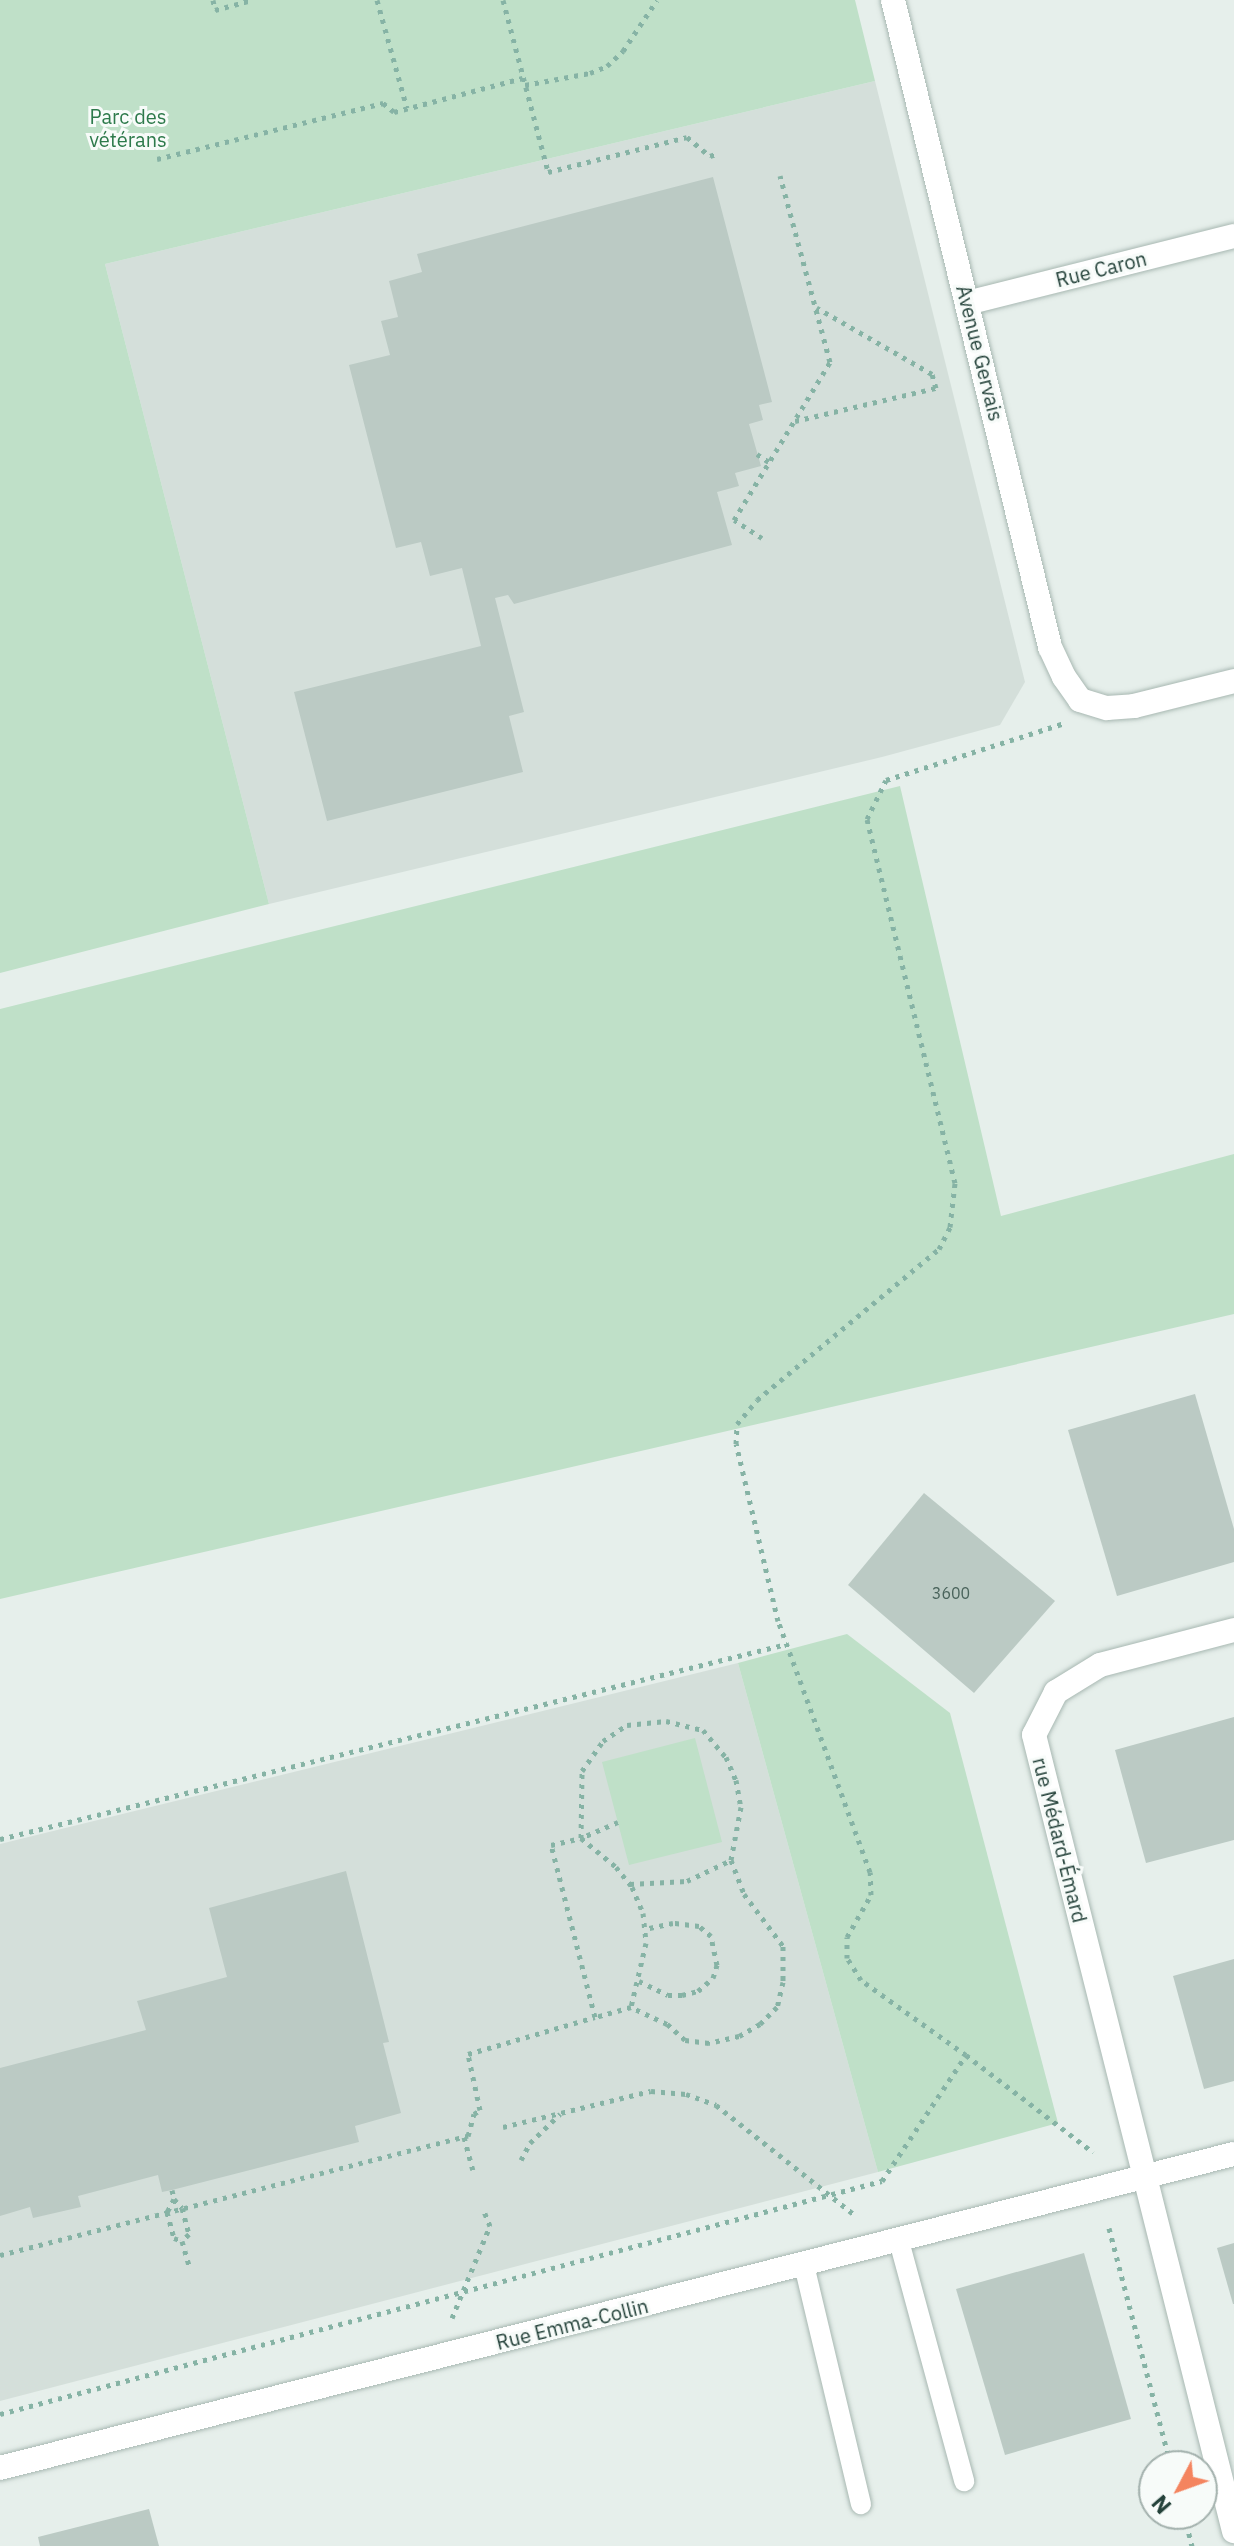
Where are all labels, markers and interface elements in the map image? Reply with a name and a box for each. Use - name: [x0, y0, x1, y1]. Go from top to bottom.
- park label: Parc des vétérans: [89, 104, 167, 151]
- street label: Rue Caron: [1053, 246, 1149, 292]
- street label: Avenue Gervais: [952, 283, 1008, 423]
- house number: 3600: [932, 1583, 970, 1603]
- street label: rue Médard-Émard: [1028, 1755, 1092, 1925]
- street label: Rue Emma-Collin: [493, 2293, 651, 2355]
- north arrow: [1138, 2450, 1218, 2530]
- text: N: [1145, 2489, 1177, 2520]

